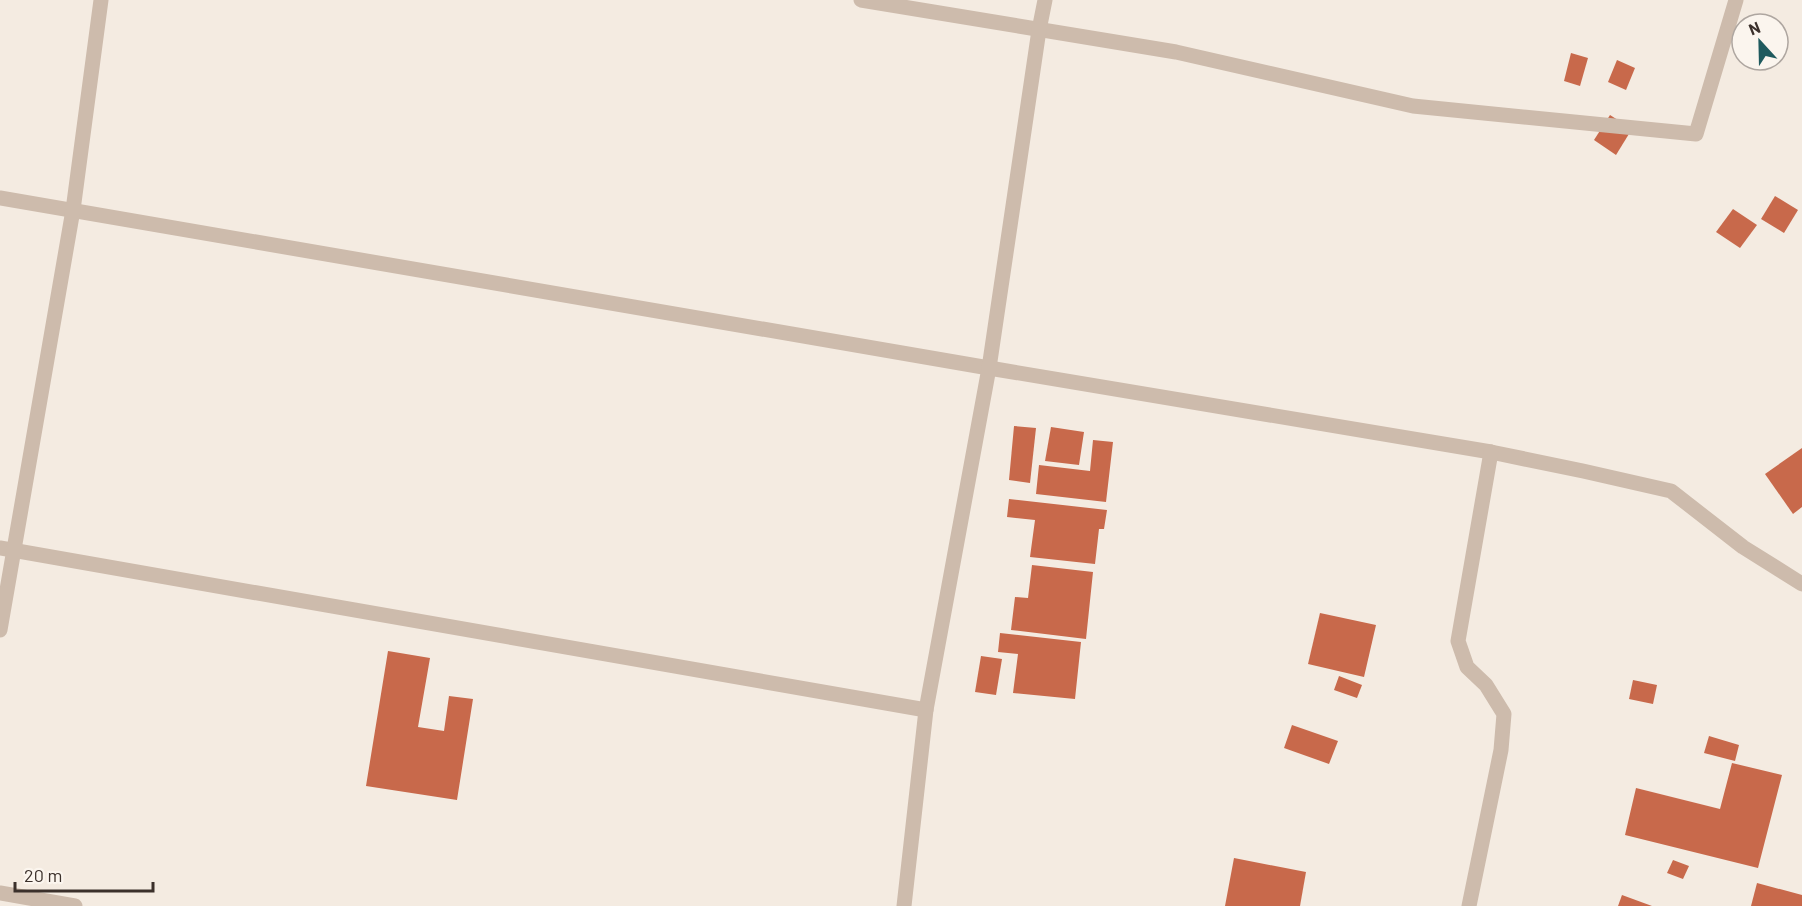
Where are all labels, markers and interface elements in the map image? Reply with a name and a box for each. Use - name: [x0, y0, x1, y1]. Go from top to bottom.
- north arrow: [1730, 12, 1790, 72]
- text: N: [1746, 17, 1763, 38]
- scale bar: [15, 855, 153, 893]
- text: 20 m: [24, 864, 62, 886]

